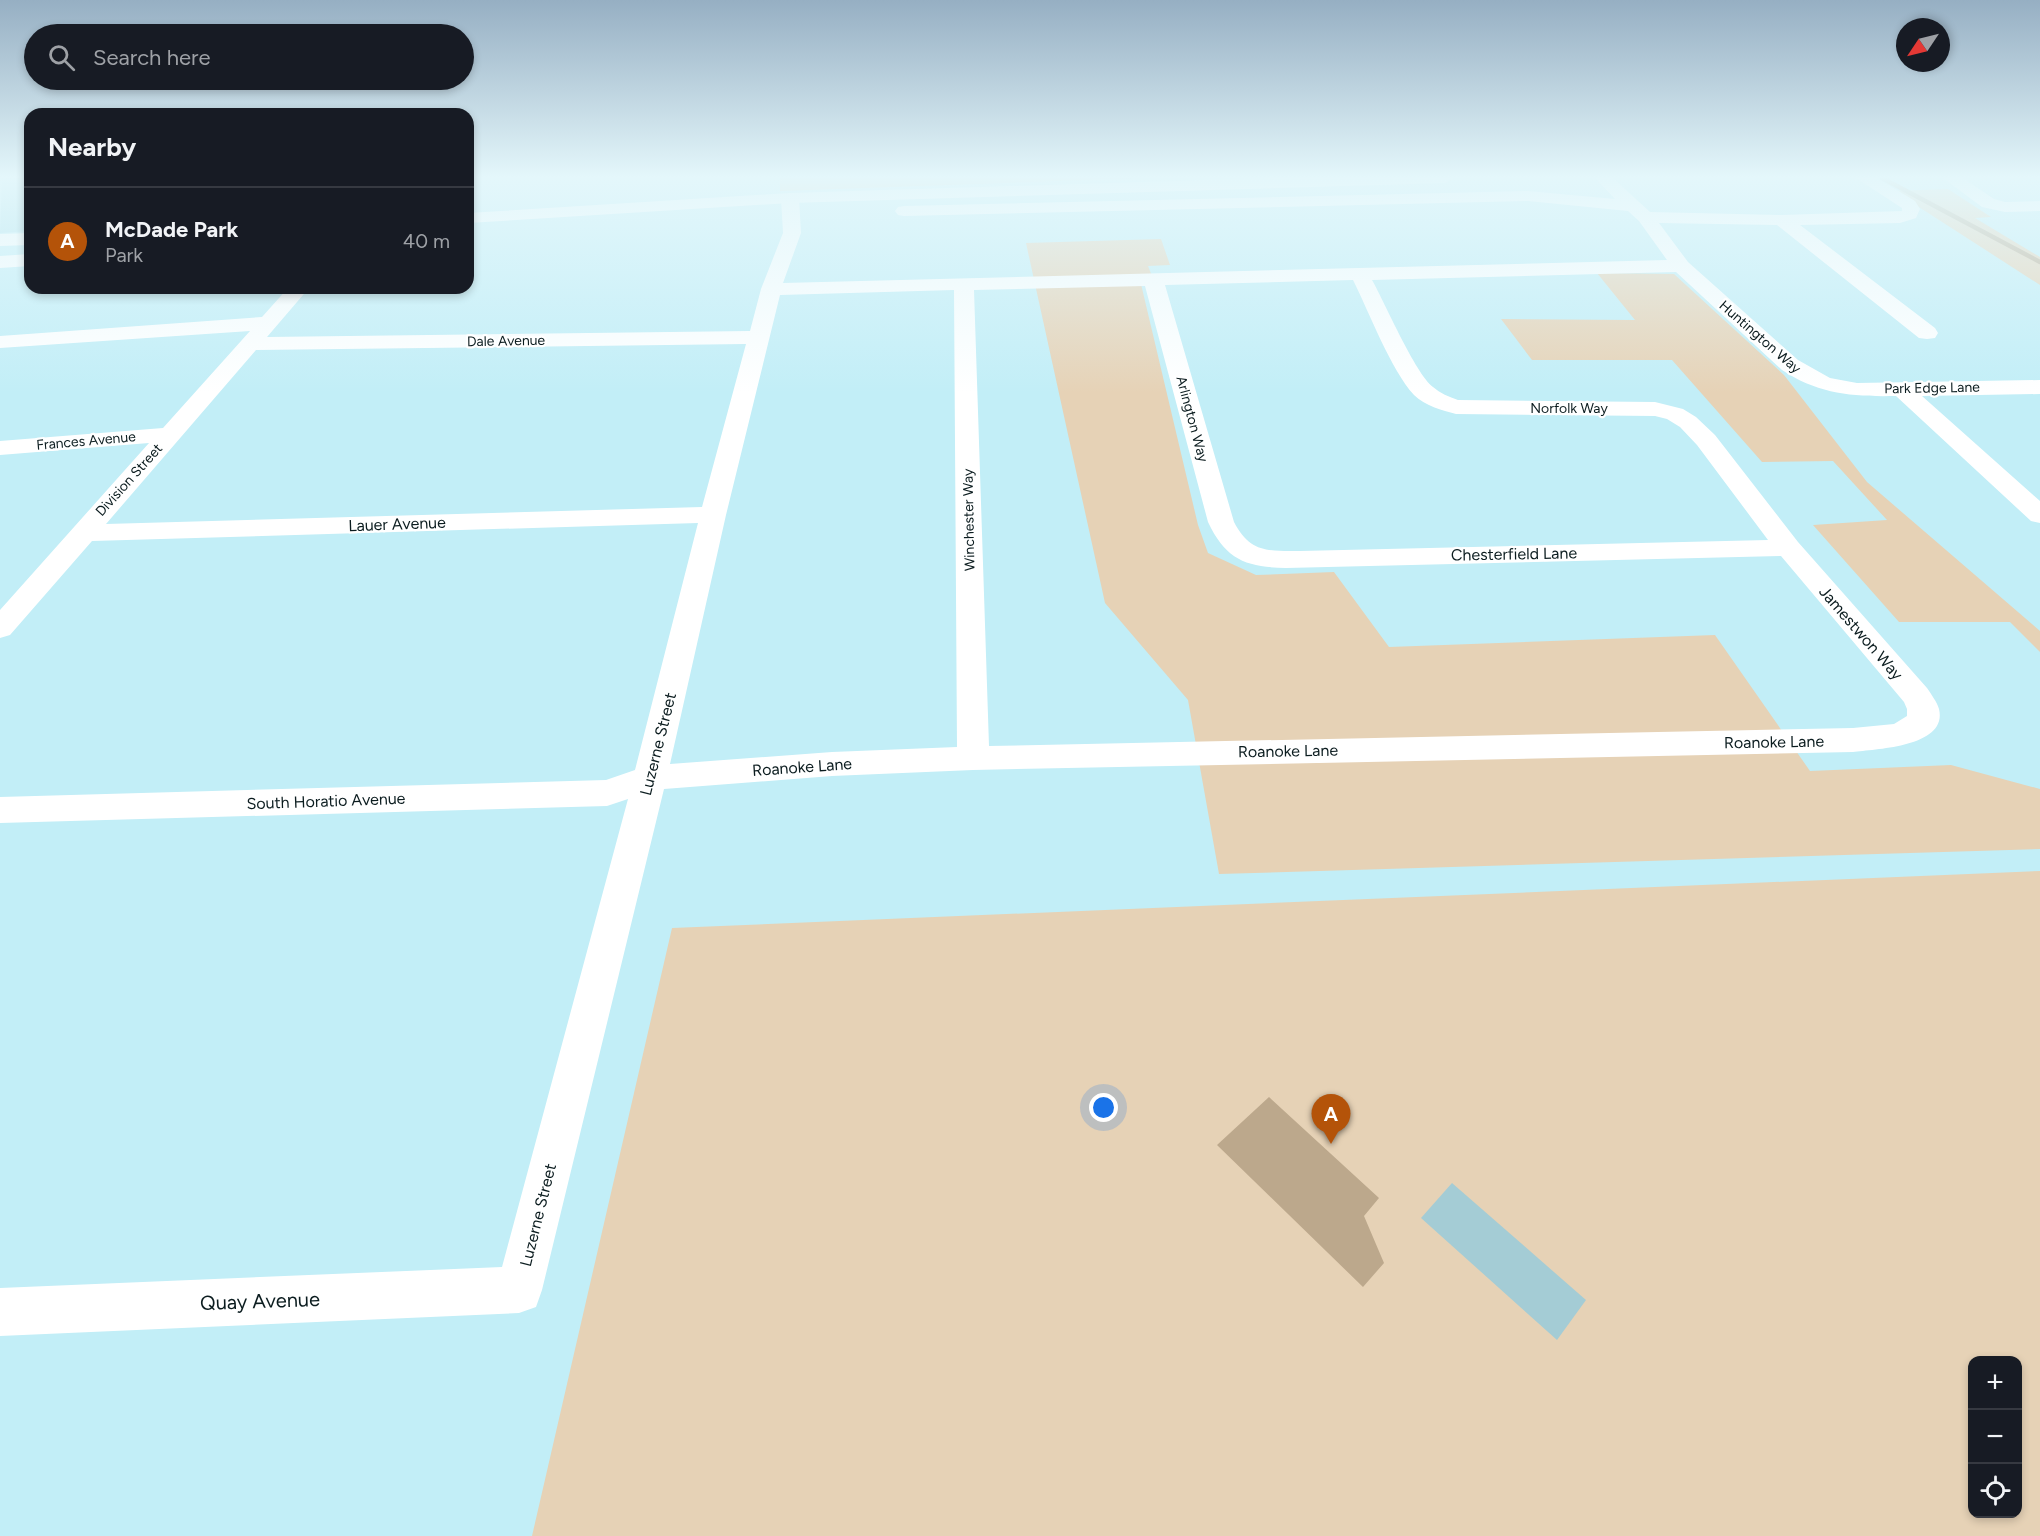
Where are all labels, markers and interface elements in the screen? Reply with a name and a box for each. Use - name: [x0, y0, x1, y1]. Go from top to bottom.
- north arrow: [1896, 18, 1950, 72]
- search box: [24, 24, 474, 90]
- icon: search: [45, 41, 78, 74]
- text: Search here: [93, 44, 211, 71]
- text: Nearby: [48, 131, 136, 163]
- text: McDade Park: [105, 216, 238, 243]
- text: A: [60, 229, 75, 253]
- text: 40 m: [403, 229, 450, 253]
- text: Park: [105, 243, 143, 267]
- street label: Huntington Way: [1716, 297, 1805, 377]
- street label: Dale Avenue: [467, 332, 546, 350]
- street label: Arlington Way: [1172, 374, 1212, 465]
- street label: Park Edge Lane: [1884, 379, 1980, 397]
- street label: Norfolk Way: [1530, 400, 1608, 417]
- street label: Frances Avenue: [36, 428, 137, 454]
- street label: Division Street: [92, 440, 166, 520]
- street label: Winchester Way: [960, 468, 978, 571]
- street label: Lauer Avenue: [348, 513, 446, 535]
- street label: Chesterfield Lane: [1451, 543, 1577, 565]
- street label: Jamestwon Way: [1815, 582, 1907, 684]
- street label: Luzerne Street: [636, 690, 680, 798]
- street label: Roanoke Lane: [1724, 732, 1824, 752]
- street label: Roanoke Lane: [1238, 741, 1338, 761]
- street label: Roanoke Lane: [751, 754, 853, 780]
- street label: South Horatio Avenue: [246, 789, 406, 813]
- your location: [1089, 1093, 1118, 1122]
- pin: A: [1312, 1094, 1350, 1144]
- street label: Luzerne Street: [516, 1161, 560, 1269]
- street label: Quay Avenue: [200, 1287, 320, 1315]
- map controls: [1968, 1356, 2022, 1518]
- button: +: [1968, 1356, 2022, 1410]
- button: −: [1968, 1410, 2022, 1464]
- button: locate: [1968, 1464, 2022, 1518]

